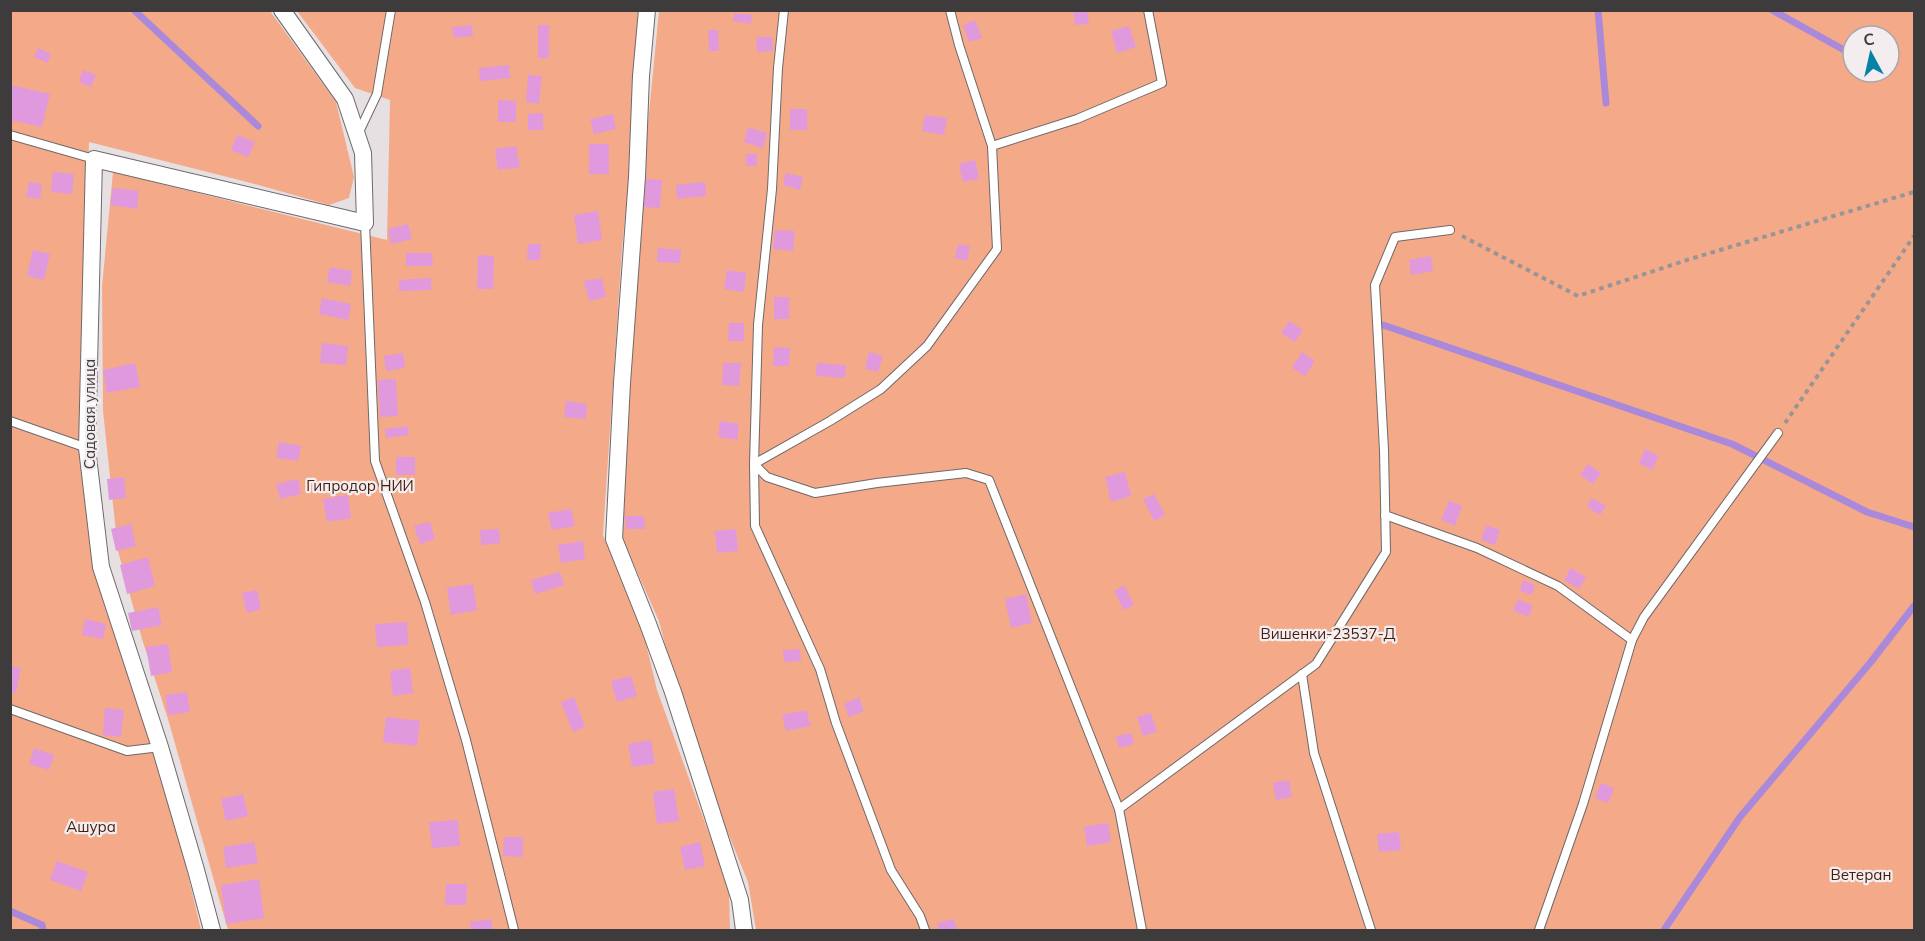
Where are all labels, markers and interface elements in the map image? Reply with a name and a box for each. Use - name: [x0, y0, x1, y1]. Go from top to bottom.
- north arrow: [1841, 24, 1901, 84]
- text: С: [1862, 28, 1876, 50]
- street label: Садовая улица: [80, 359, 99, 469]
- park label: Гипродор НИИ: [306, 476, 414, 495]
- park label: Вишенки-23537-Д: [1260, 624, 1396, 643]
- park label: Ашура: [66, 817, 116, 836]
- park label: Ветеран: [1831, 865, 1891, 884]

